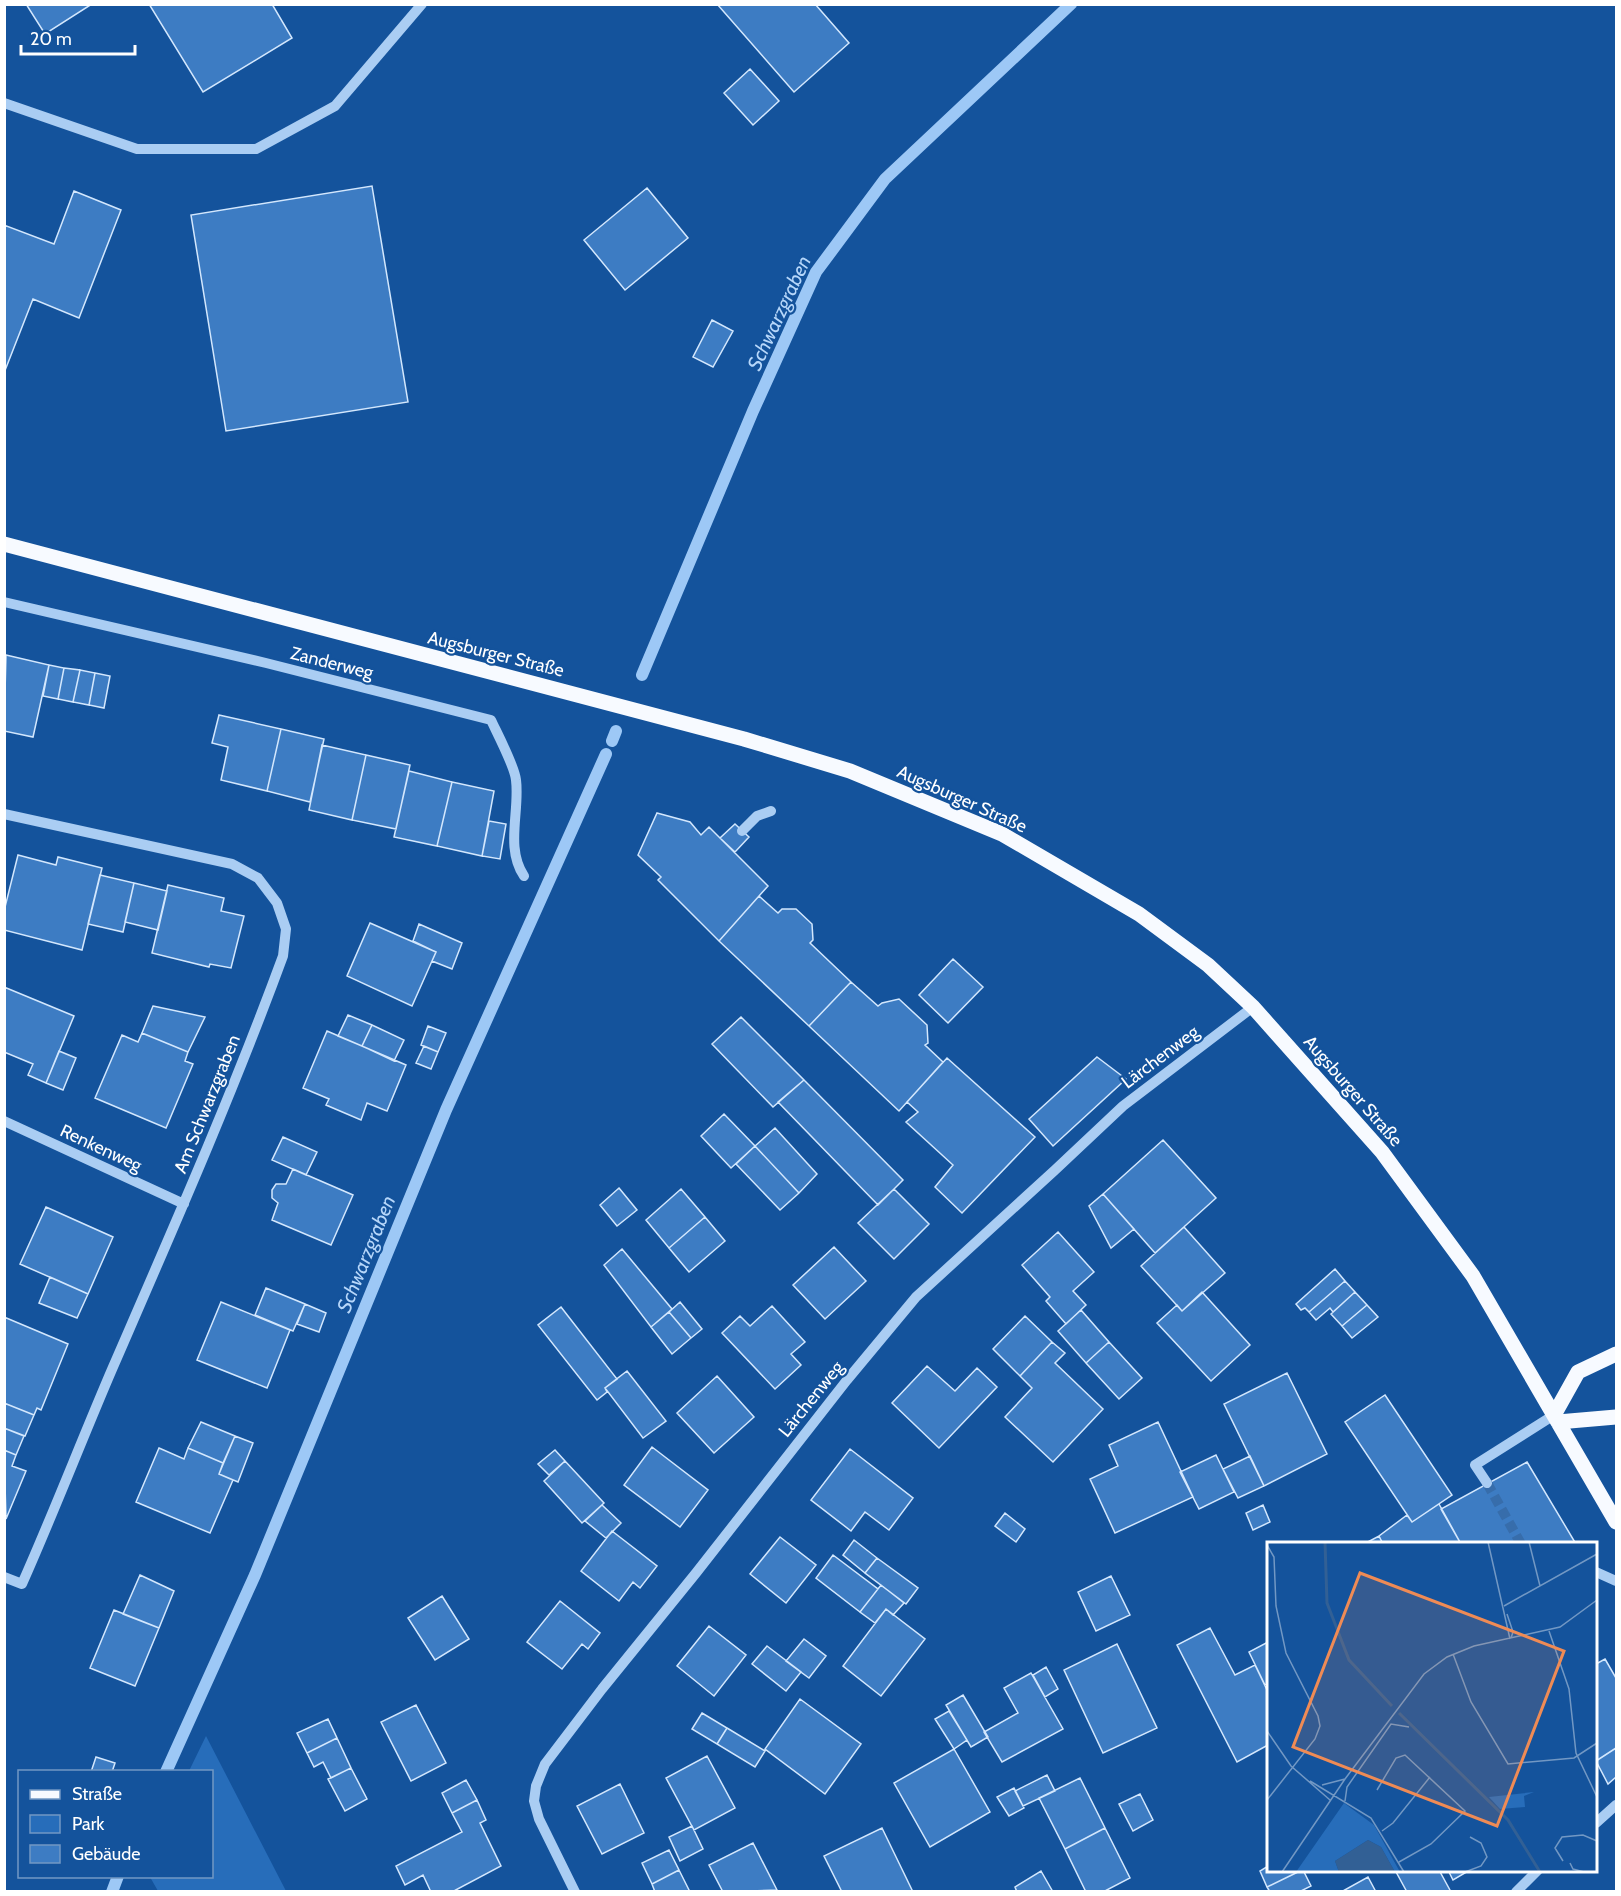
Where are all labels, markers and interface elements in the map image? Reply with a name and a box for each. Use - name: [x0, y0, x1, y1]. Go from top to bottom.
- scale bar: [21, 18, 135, 56]
- text: 20 m: [30, 28, 72, 50]
- water label: Schwarzgraben: [742, 252, 816, 374]
- street label: Augsburger Straße: [426, 626, 566, 682]
- street label: Zanderweg: [288, 642, 377, 684]
- street label: Augsburger Straße: [894, 761, 1030, 837]
- street label: Lärchenweg: [1117, 1020, 1204, 1093]
- street label: Augsburger Straße: [1299, 1031, 1407, 1151]
- street label: Am Schwarzgraben: [169, 1032, 245, 1176]
- street label: Renkenweg: [57, 1119, 146, 1177]
- water label: Schwarzgraben: [332, 1192, 400, 1316]
- street label: Lärchenweg: [774, 1356, 849, 1441]
- inset map: [1267, 1542, 1597, 1872]
- legend: [18, 1770, 213, 1878]
- text: Straße: [72, 1783, 122, 1805]
- text: Park: [72, 1813, 105, 1835]
- text: Gebäude: [72, 1843, 141, 1865]

